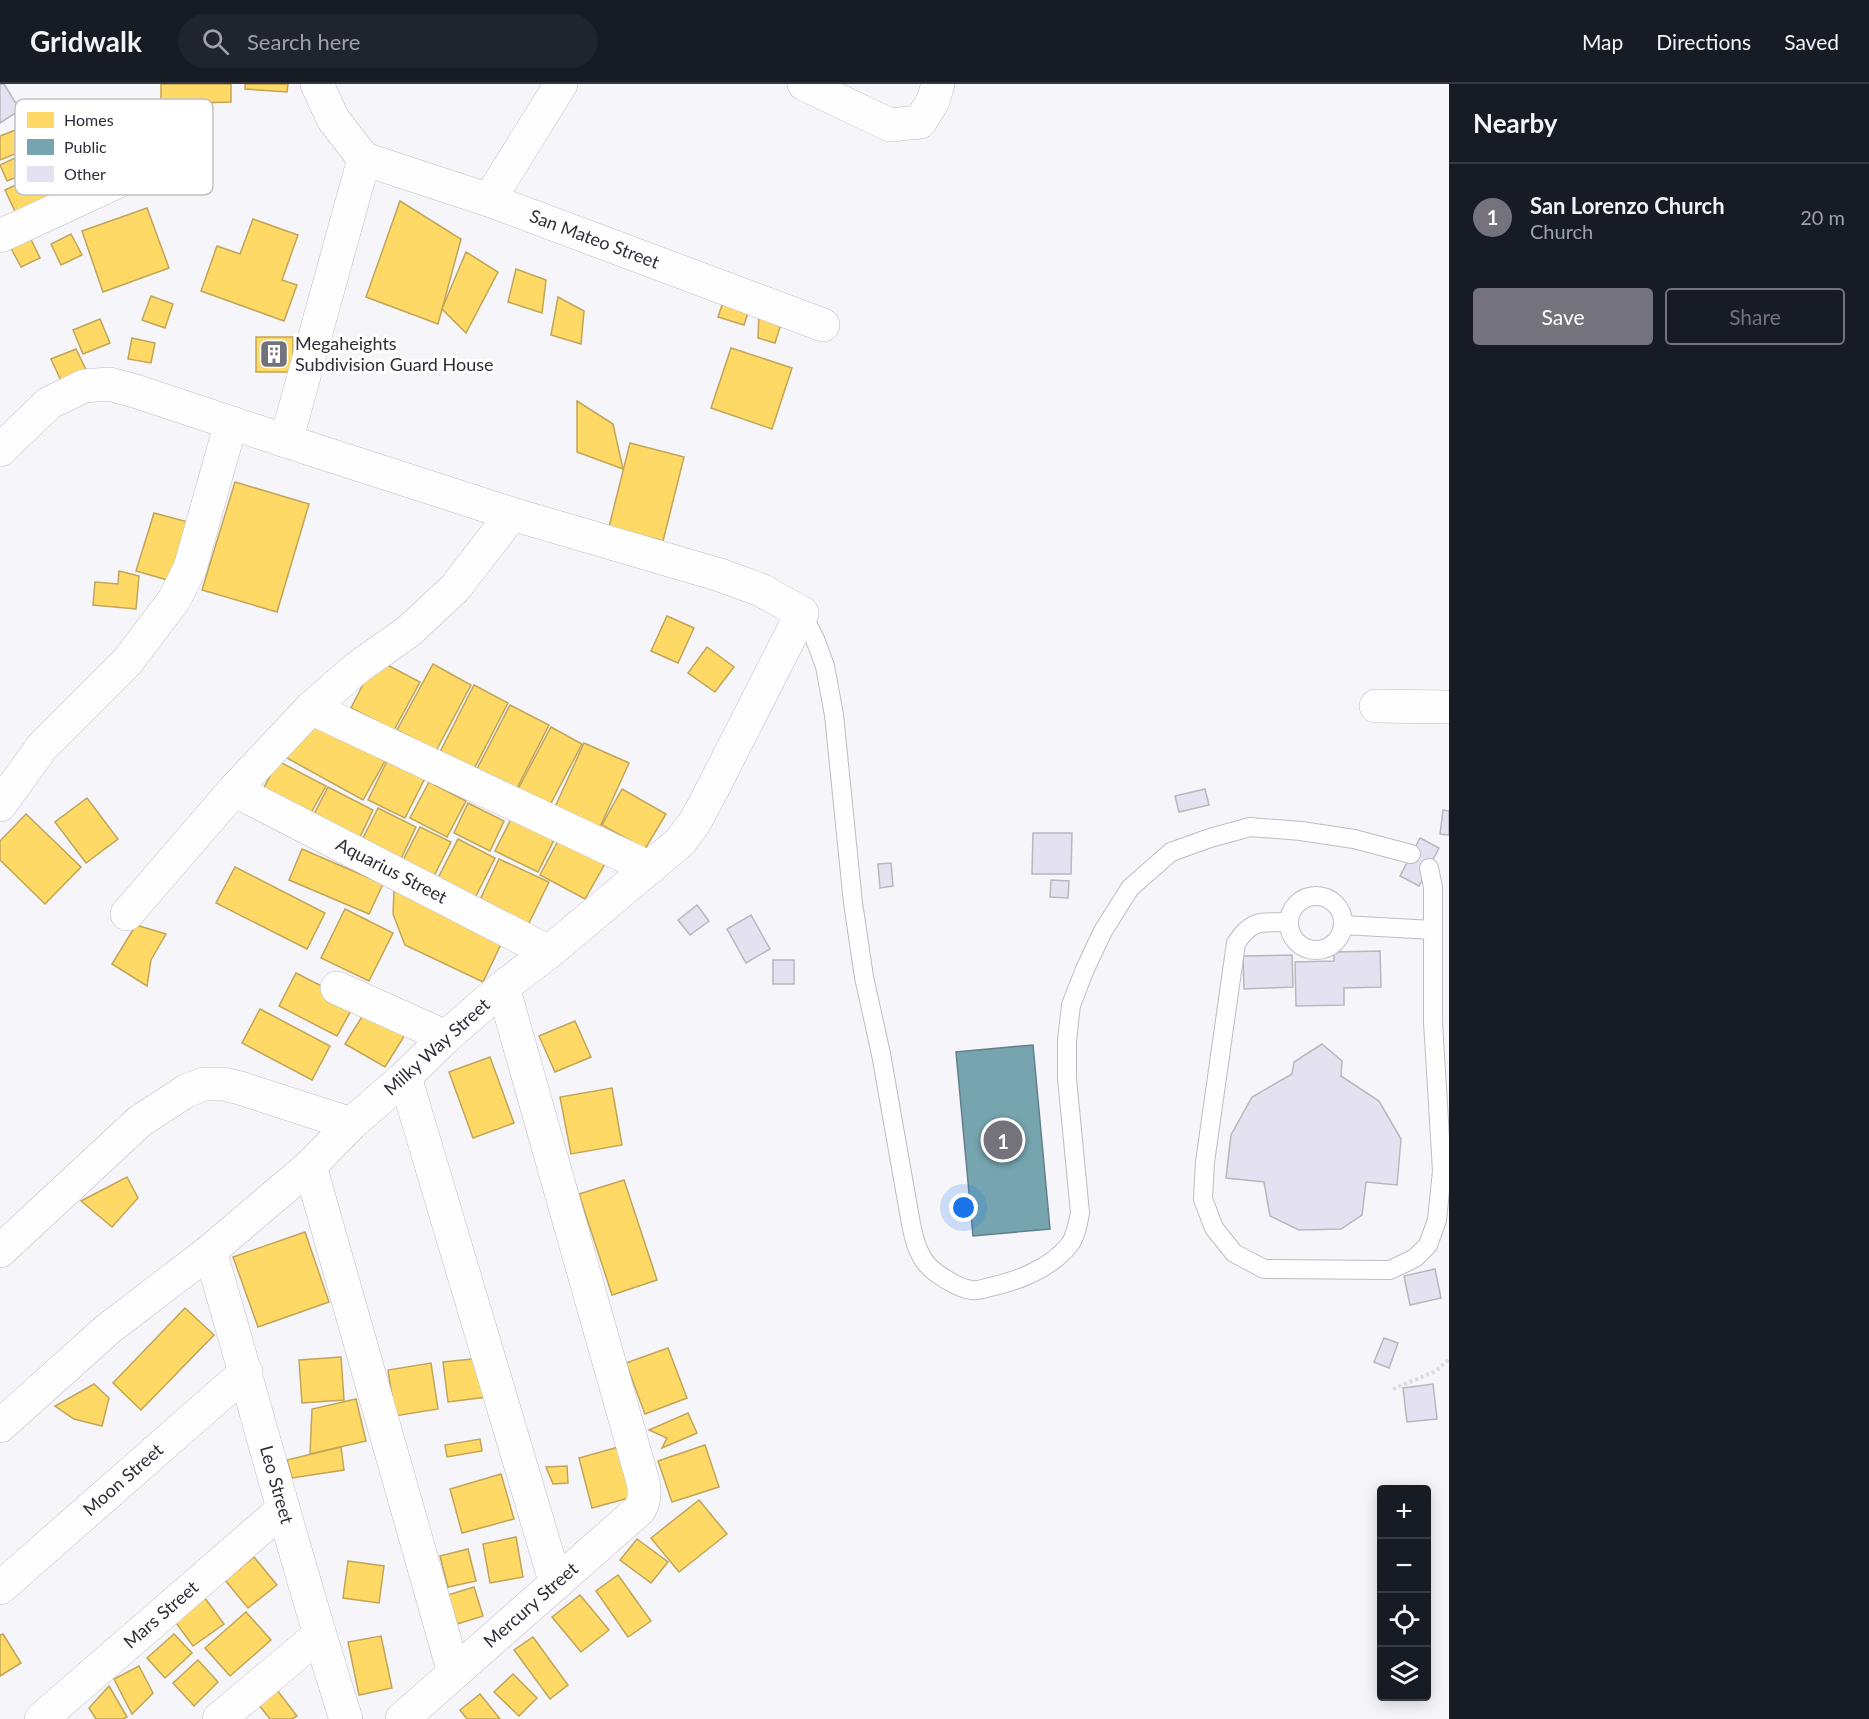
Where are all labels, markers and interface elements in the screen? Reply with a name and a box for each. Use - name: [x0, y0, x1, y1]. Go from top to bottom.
- search box: [178, 14, 598, 68]
- text: Gridwalk: [30, 24, 142, 58]
- icon: search: [199, 25, 232, 58]
- text: Search here: [247, 28, 360, 55]
- text: Map: [1582, 29, 1623, 54]
- text: Directions: [1656, 29, 1751, 54]
- text: Saved: [1784, 29, 1839, 54]
- legend: [15, 99, 213, 195]
- text: Nearby: [1473, 107, 1558, 139]
- text: Homes: [64, 110, 114, 129]
- text: Public: [64, 137, 107, 156]
- text: Other: [64, 164, 106, 183]
- text: San Lorenzo Church: [1530, 192, 1725, 219]
- street label: San Mateo Street: [527, 204, 663, 273]
- text: 1: [1487, 205, 1498, 229]
- text: 20 m: [1800, 205, 1845, 229]
- text: Church: [1530, 219, 1593, 243]
- button: Save: [1473, 288, 1653, 345]
- button: Share: [1665, 288, 1845, 345]
- place label: Megaheights Subdivision Guard House: [295, 332, 494, 375]
- building icon: Megaheights Subdivision Guard House: [258, 338, 290, 370]
- street label: Aquarius Street: [333, 832, 452, 908]
- street label: Milky Way Street: [379, 993, 494, 1099]
- pin: 1: [984, 1118, 1022, 1162]
- your location: [949, 1193, 978, 1222]
- street label: Moon Street: [78, 1438, 167, 1520]
- street label: Leo Street: [256, 1443, 299, 1527]
- map controls: [1377, 1485, 1431, 1701]
- button: +: [1377, 1485, 1431, 1539]
- button: −: [1377, 1539, 1431, 1593]
- street label: Mercury Street: [479, 1557, 582, 1652]
- street label: Mars Street: [119, 1575, 203, 1652]
- button: locate: [1377, 1593, 1431, 1647]
- button: layers: [1377, 1647, 1431, 1701]

